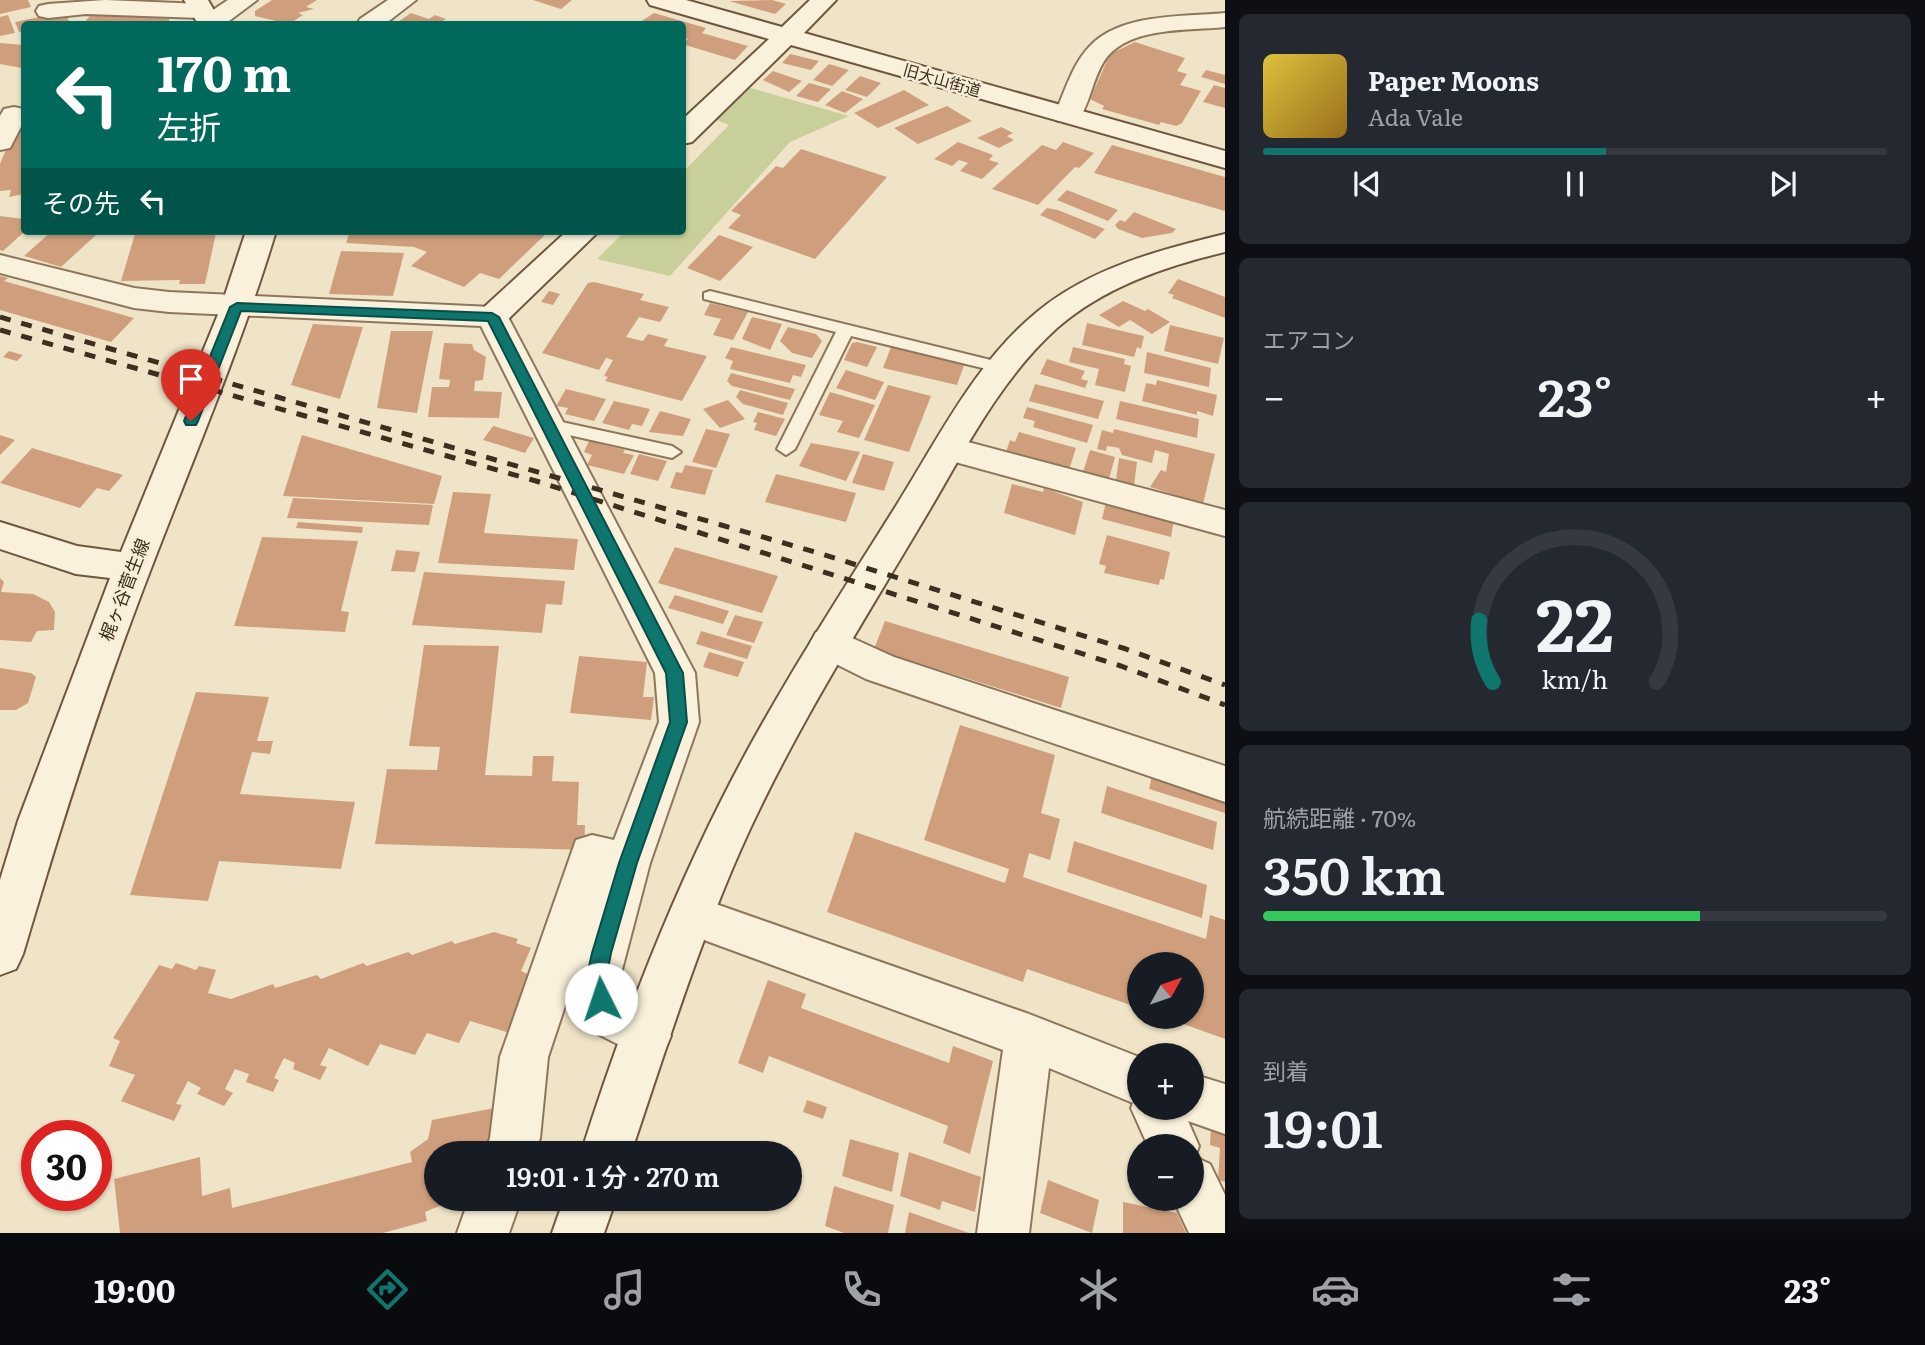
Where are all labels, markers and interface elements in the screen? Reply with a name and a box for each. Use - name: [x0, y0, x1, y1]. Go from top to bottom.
- text: 170 m: [157, 34, 291, 107]
- icon: left: [42, 49, 133, 140]
- street label: 旧大山街道: [901, 56, 984, 102]
- text: Paper Moons: [1368, 60, 1539, 99]
- text: Ada Vale: [1368, 99, 1463, 133]
- text: 左折: [157, 101, 221, 149]
- icon: previous: [1348, 165, 1386, 203]
- icon: pause: [1556, 165, 1594, 203]
- icon: next: [1764, 165, 1802, 203]
- text: その先: [42, 182, 120, 221]
- icon: left: [134, 182, 172, 220]
- text: エアコン: [1263, 322, 1355, 356]
- pin: [161, 349, 221, 421]
- text: 23°: [1538, 356, 1612, 433]
- icon: arrive: [172, 360, 210, 398]
- text: −: [1263, 366, 1285, 423]
- text: +: [1865, 366, 1887, 423]
- street label: 梶ヶ谷菅生線: [92, 534, 156, 645]
- text: 22: [1536, 567, 1614, 675]
- text: km/h: [1542, 660, 1608, 697]
- text: 航続距離 · 70%: [1263, 800, 1416, 834]
- text: 350 km: [1263, 834, 1445, 911]
- north arrow: [1127, 952, 1204, 1029]
- map controls: [1127, 952, 1204, 1211]
- position arrow: [564, 962, 638, 1036]
- button: +: [1127, 1043, 1204, 1120]
- text: 到着: [1263, 1053, 1309, 1087]
- text: 19:01: [1263, 1087, 1383, 1164]
- speed limit sign: 30: [21, 1120, 112, 1211]
- button: −: [1127, 1134, 1204, 1211]
- text: 19:01 · 1 分 · 270 m: [506, 1156, 720, 1195]
- text: 19:00: [94, 1265, 176, 1313]
- icon: directions: [363, 1265, 412, 1314]
- icon: music: [600, 1265, 649, 1314]
- icon: phone: [837, 1265, 886, 1314]
- icon: climate: [1074, 1265, 1123, 1314]
- icon: car: [1311, 1265, 1360, 1314]
- icon: filters: [1547, 1265, 1596, 1314]
- text: 23°: [1784, 1265, 1831, 1313]

